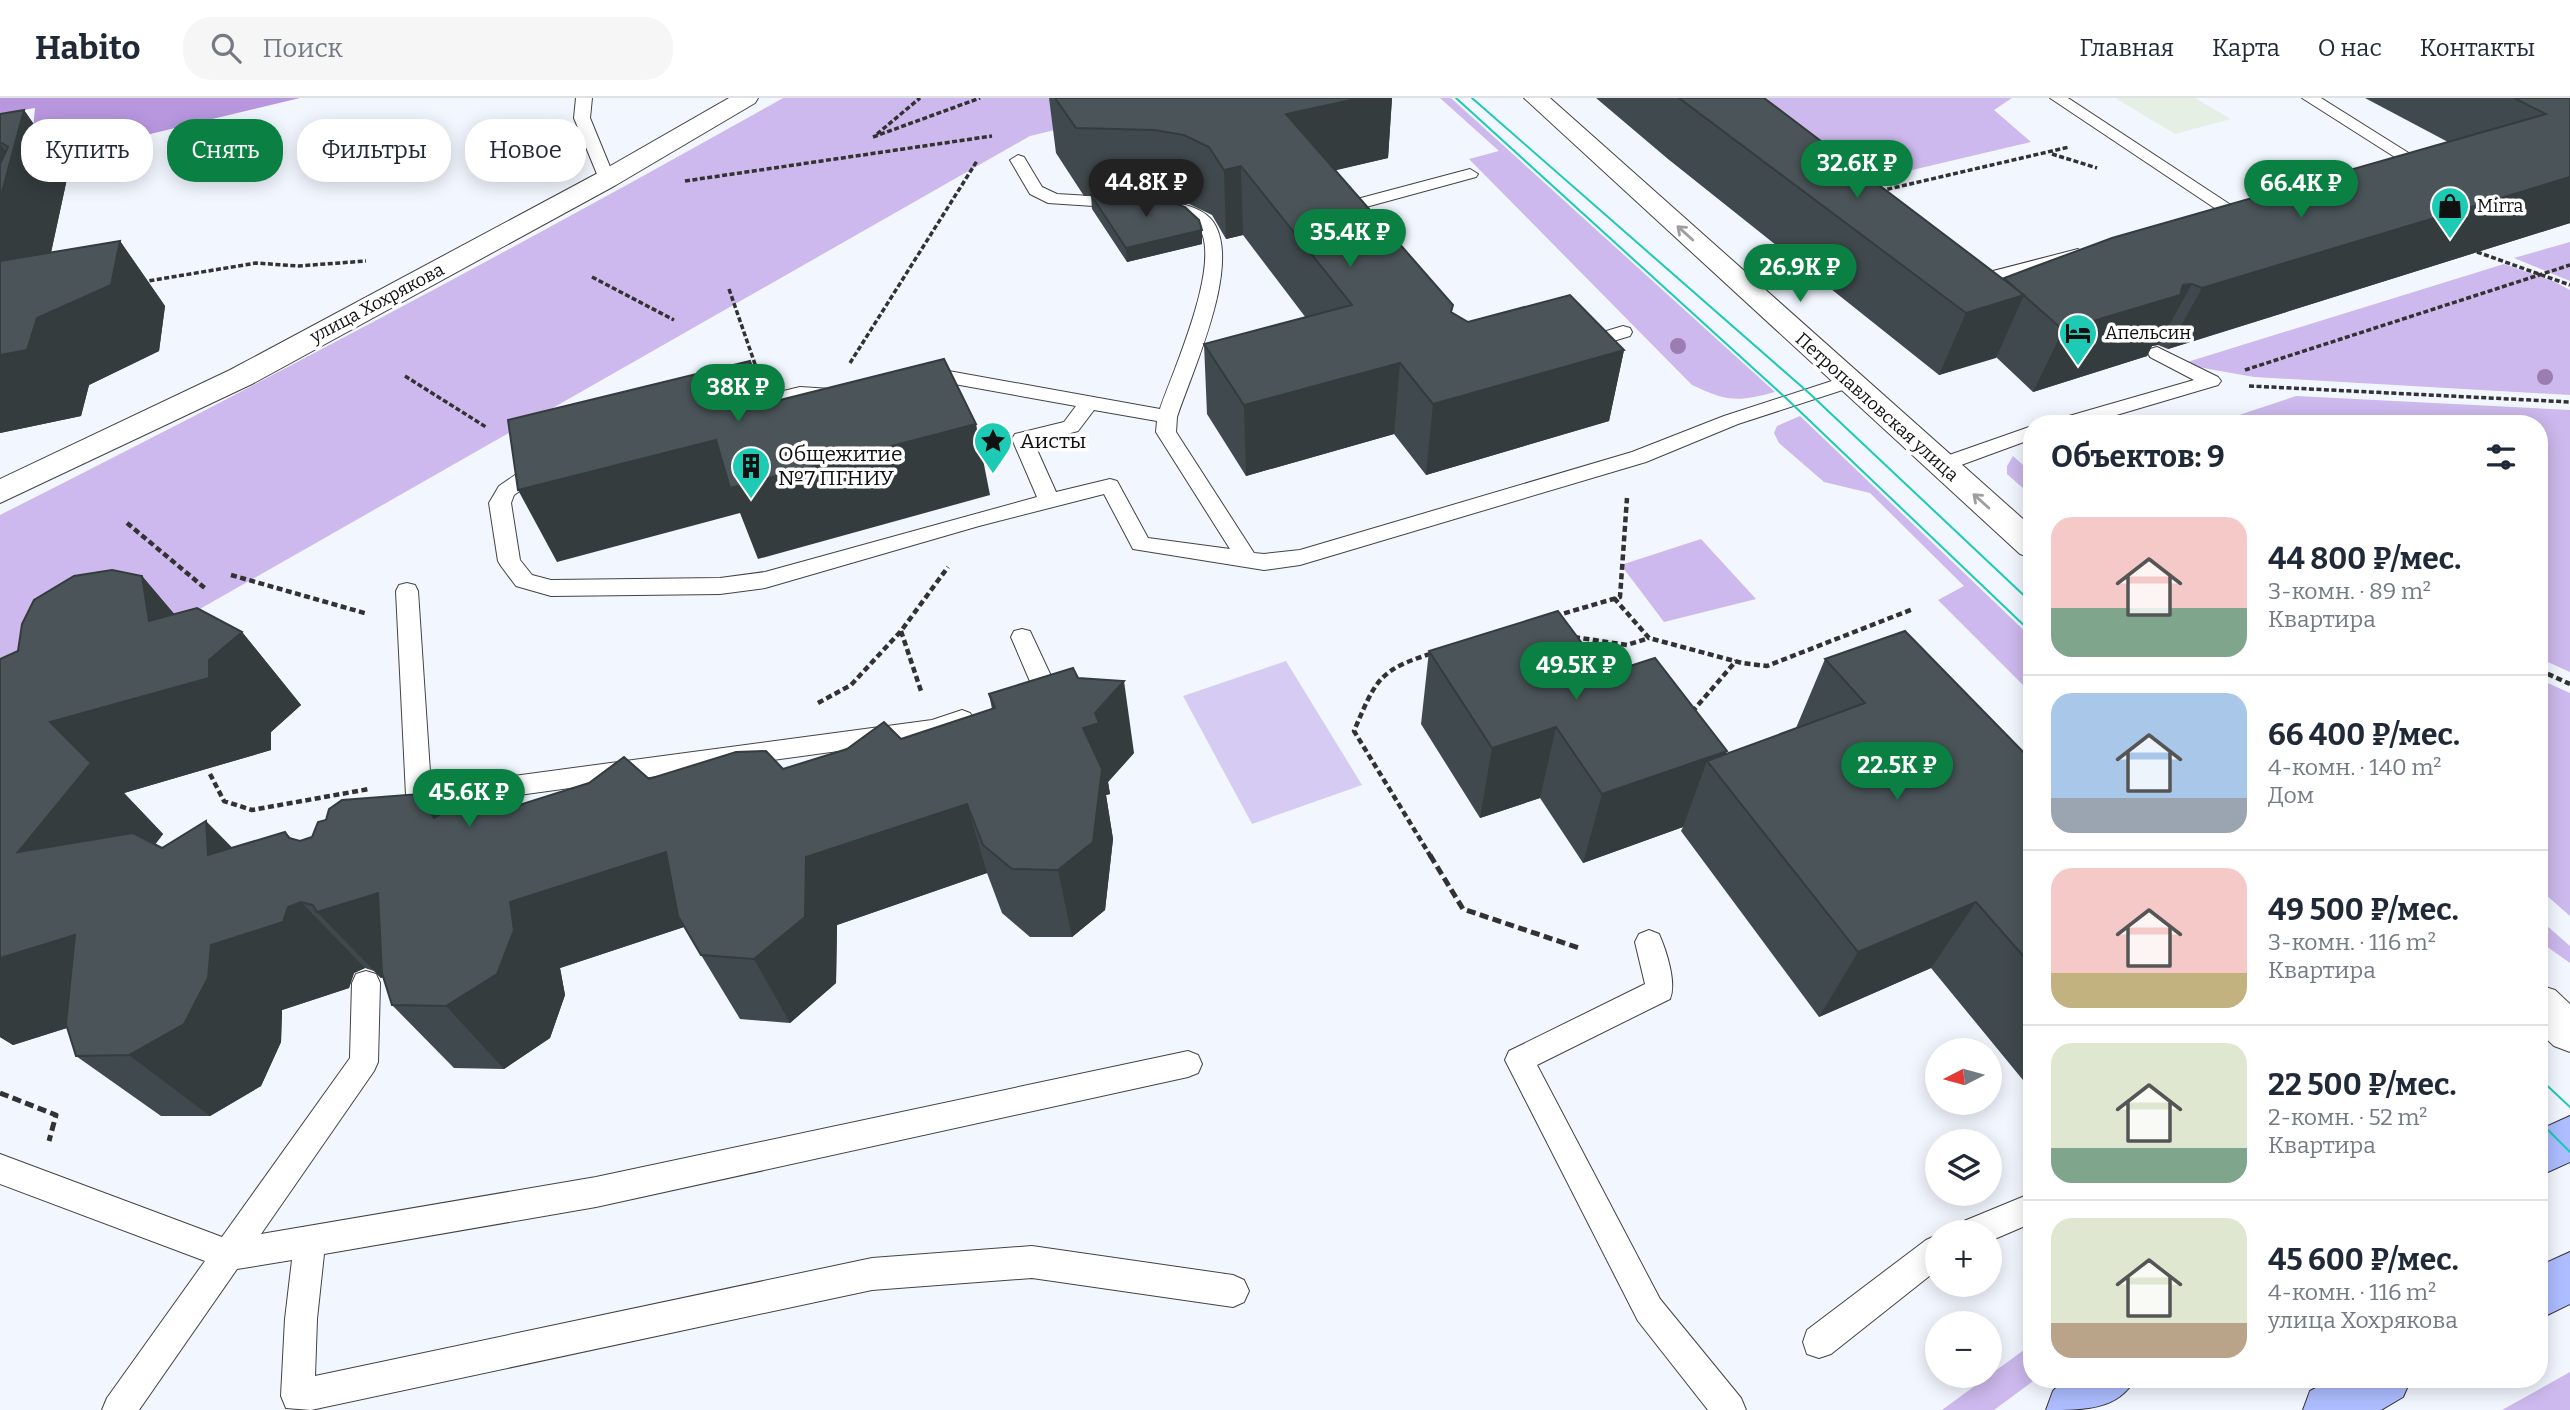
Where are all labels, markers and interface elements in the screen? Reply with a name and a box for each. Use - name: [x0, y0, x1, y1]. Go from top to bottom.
- search box: [183, 17, 673, 80]
- text: Habito: [35, 28, 141, 68]
- icon: search: [207, 29, 245, 67]
- text: Поиск: [263, 33, 343, 64]
- text: Главная: [2079, 34, 2174, 62]
- text: Карта: [2212, 34, 2280, 62]
- text: О нас: [2318, 34, 2382, 62]
- text: Контакты: [2420, 34, 2535, 62]
- chip: Купить: [21, 119, 153, 182]
- chip: Снять: [167, 119, 283, 182]
- chip: Фильтры: [297, 119, 451, 182]
- chip: Новое: [465, 119, 586, 182]
- pin: 32.6K ₽: [1792, 140, 1922, 200]
- text: 32.6K ₽: [1817, 149, 1897, 177]
- pin: 44.8K ₽: [1081, 159, 1211, 219]
- pin: 66.4K ₽: [2236, 160, 2366, 220]
- text: 44.8K ₽: [1105, 168, 1187, 196]
- text: 66.4K ₽: [2260, 169, 2342, 197]
- shop icon: Mirra: [2429, 185, 2471, 240]
- place label: Mirra: [2477, 195, 2524, 217]
- pin: 35.4K ₽: [1285, 209, 1415, 269]
- text: 35.4K ₽: [1310, 218, 1390, 246]
- one-way arrow: [1677, 225, 1694, 242]
- pin: 26.9K ₽: [1735, 244, 1865, 304]
- text: 26.9K ₽: [1760, 253, 1840, 281]
- street label: улица Хохрякова: [305, 258, 448, 348]
- hotel icon: Апельсин: [2057, 312, 2099, 367]
- place label: Апельсин: [2105, 322, 2191, 344]
- street label: Петропавловская улица: [1791, 328, 1963, 486]
- pin: 38K ₽: [689, 364, 787, 424]
- text: 38K ₽: [707, 373, 769, 401]
- place icon: Аисты: [972, 420, 1014, 475]
- place label: Аисты: [1020, 428, 1086, 454]
- icon: filters: [2482, 438, 2520, 476]
- text: Объектов: 9: [2051, 439, 2225, 475]
- place label: Общежитие №7 ПГНИУ: [778, 441, 902, 491]
- building icon: Общежитие №7 ПГНИУ: [730, 445, 772, 500]
- one-way arrow: [1973, 492, 1990, 509]
- text: 44 800 ₽/мес.: [2268, 541, 2461, 577]
- icon: home: [2107, 545, 2191, 629]
- text: 3-комн. · 89 m²: [2268, 577, 2431, 605]
- text: Квартира: [2268, 605, 2376, 633]
- pin: 49.5K ₽: [1511, 642, 1641, 702]
- text: 49.5K ₽: [1536, 651, 1616, 679]
- text: 66 400 ₽/мес.: [2268, 717, 2460, 753]
- icon: home: [2107, 721, 2191, 805]
- pin: 22.5K ₽: [1832, 742, 1962, 802]
- text: 22.5K ₽: [1857, 751, 1937, 779]
- text: 4-комн. · 140 m²: [2268, 753, 2442, 781]
- pin: 45.6K ₽: [404, 770, 534, 829]
- text: 45.6K ₽: [429, 778, 509, 806]
- text: Дом: [2268, 781, 2314, 809]
- text: 49 500 ₽/мес.: [2268, 892, 2459, 928]
- icon: home: [2107, 896, 2191, 980]
- text: 3-комн. · 116 m²: [2268, 928, 2436, 956]
- text: Квартира: [2268, 956, 2376, 984]
- north arrow: [1925, 1038, 2002, 1115]
- map controls: [1925, 1038, 2002, 1388]
- text: 22 500 ₽/мес.: [2268, 1067, 2456, 1103]
- icon: home: [2107, 1071, 2191, 1155]
- text: 2-комн. · 52 m²: [2268, 1103, 2428, 1131]
- button: layers: [1925, 1129, 2002, 1206]
- text: Квартира: [2268, 1131, 2376, 1159]
- button: +: [1925, 1220, 2002, 1297]
- text: 45 600 ₽/мес.: [2268, 1242, 2459, 1278]
- icon: home: [2107, 1246, 2191, 1330]
- text: 4-комн. · 116 m²: [2268, 1278, 2436, 1306]
- text: улица Хохрякова: [2268, 1306, 2458, 1334]
- button: −: [1925, 1311, 2002, 1388]

